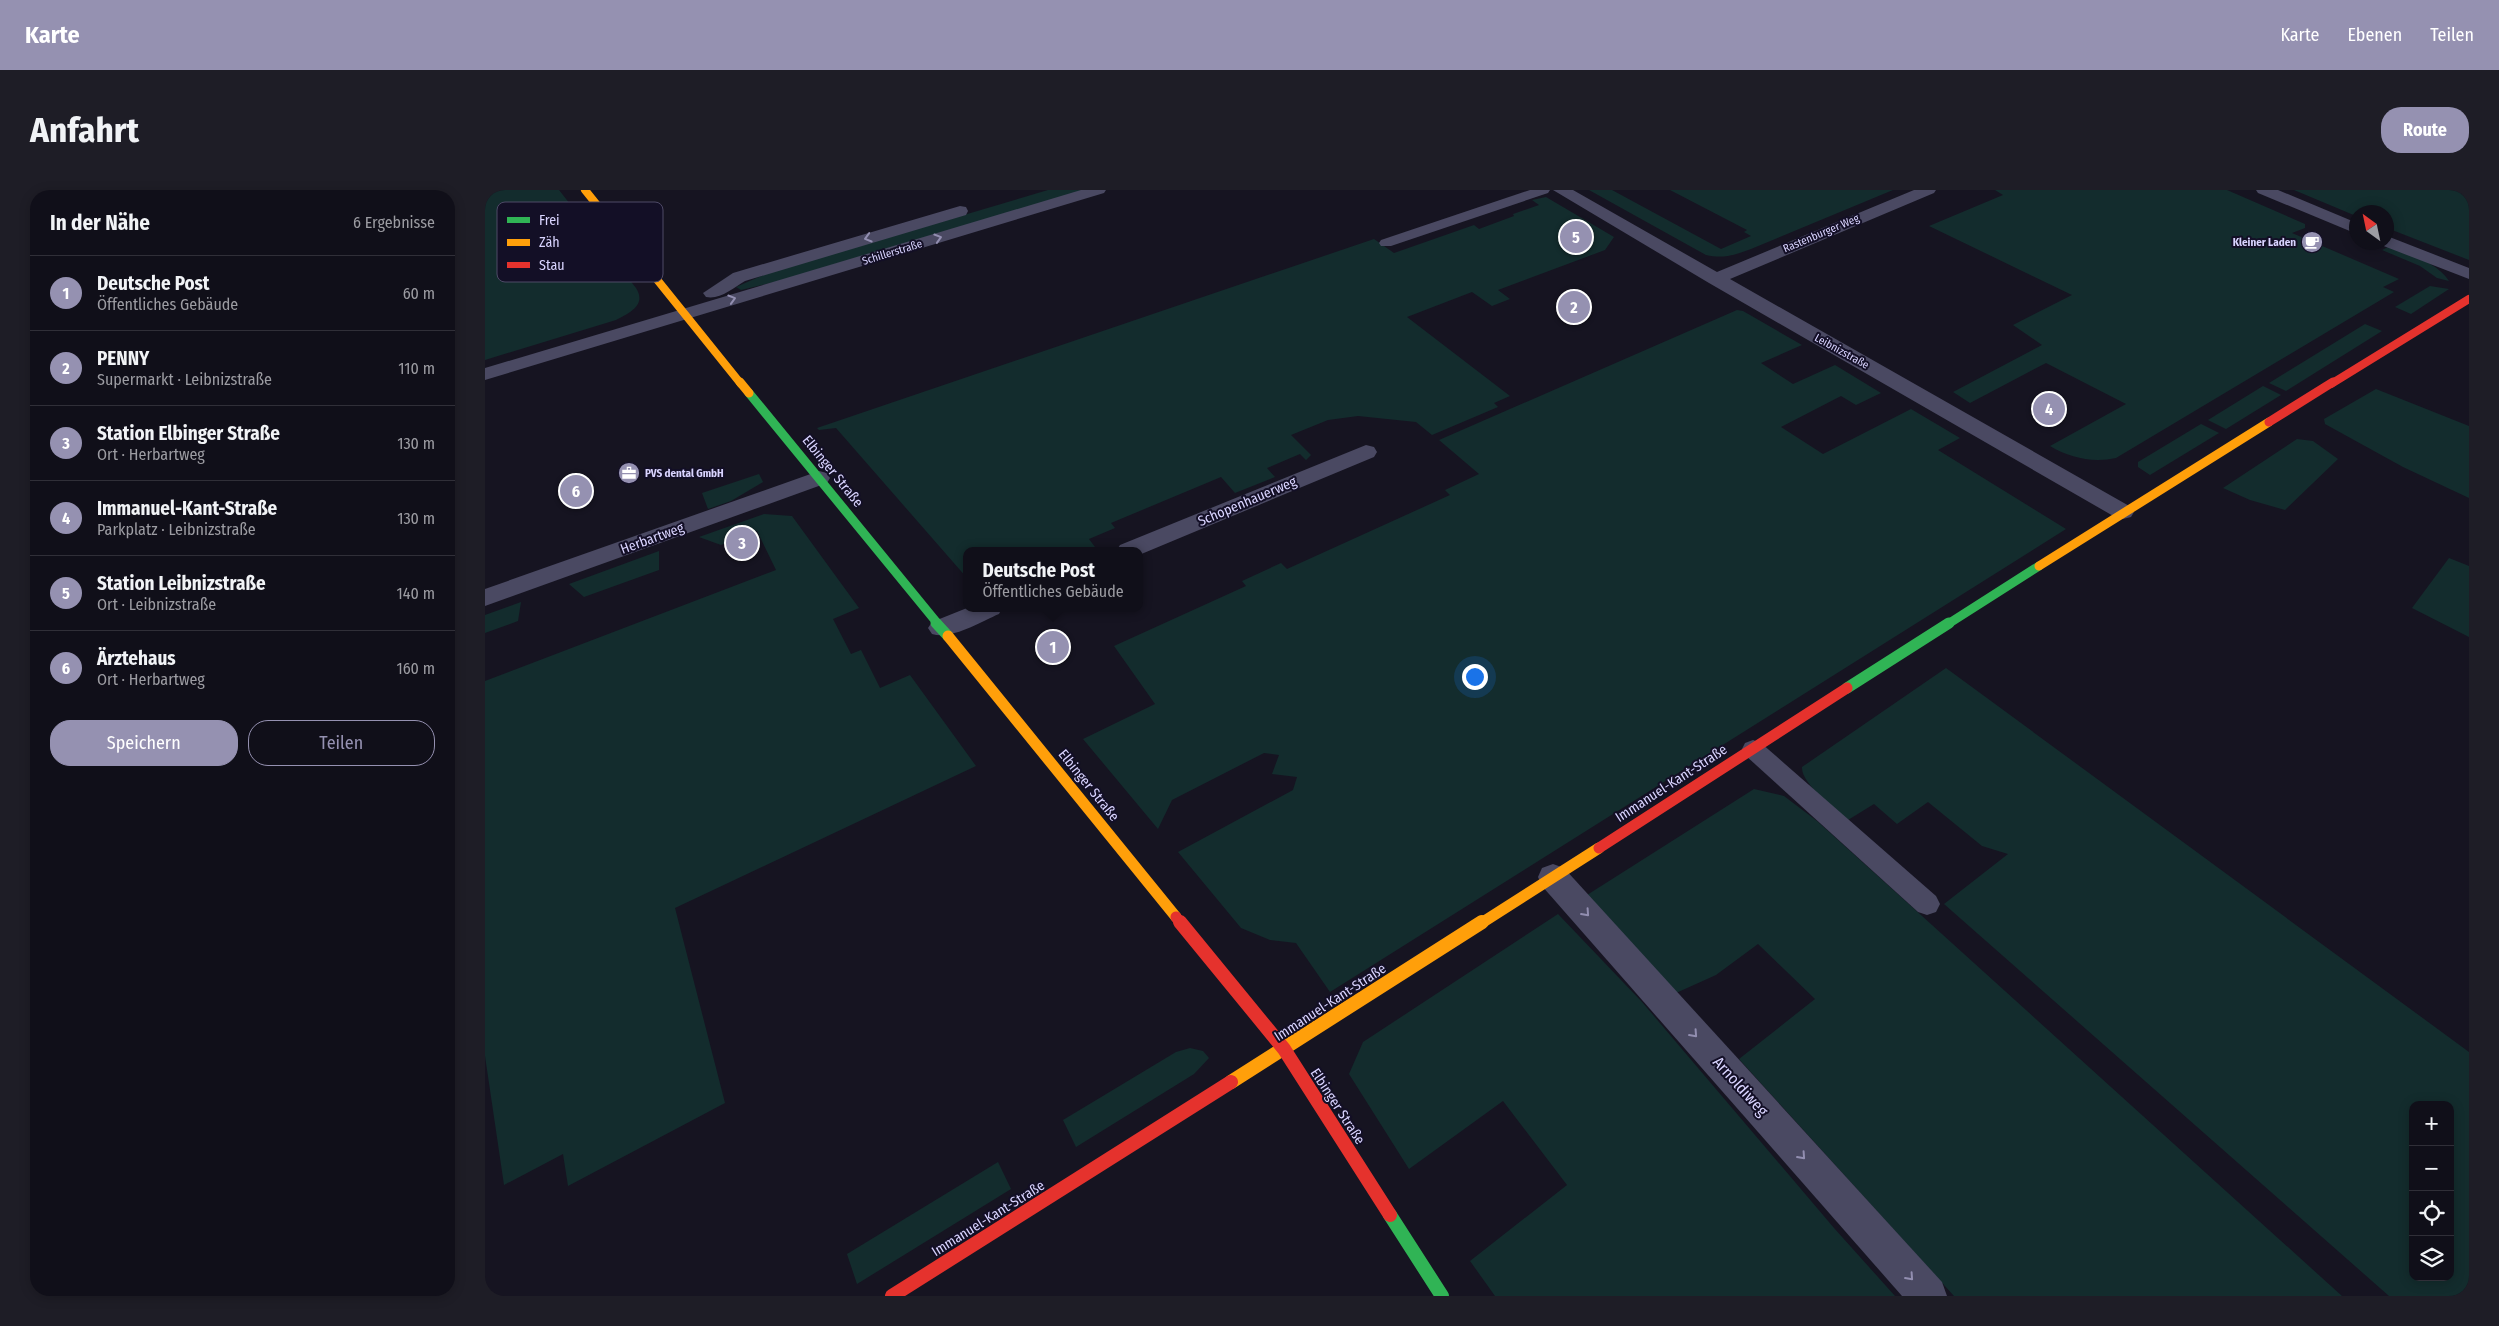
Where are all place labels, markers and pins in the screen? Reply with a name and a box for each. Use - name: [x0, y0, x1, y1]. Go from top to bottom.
- pin: 5: [1560, 218, 1592, 256]
- cafe icon: Kleiner Laden: [2300, 230, 2324, 254]
- place label: Kleiner Laden: [2233, 236, 2296, 249]
- pin: 2: [1558, 288, 1590, 326]
- pin: 4: [2033, 390, 2065, 428]
- office icon: PVS dental GmbH: [617, 461, 641, 485]
- place label: PVS dental GmbH: [645, 467, 724, 480]
- pin: 6: [560, 472, 592, 510]
- pin: 3: [726, 524, 758, 562]
- pin: 1: [1037, 628, 1069, 666]

